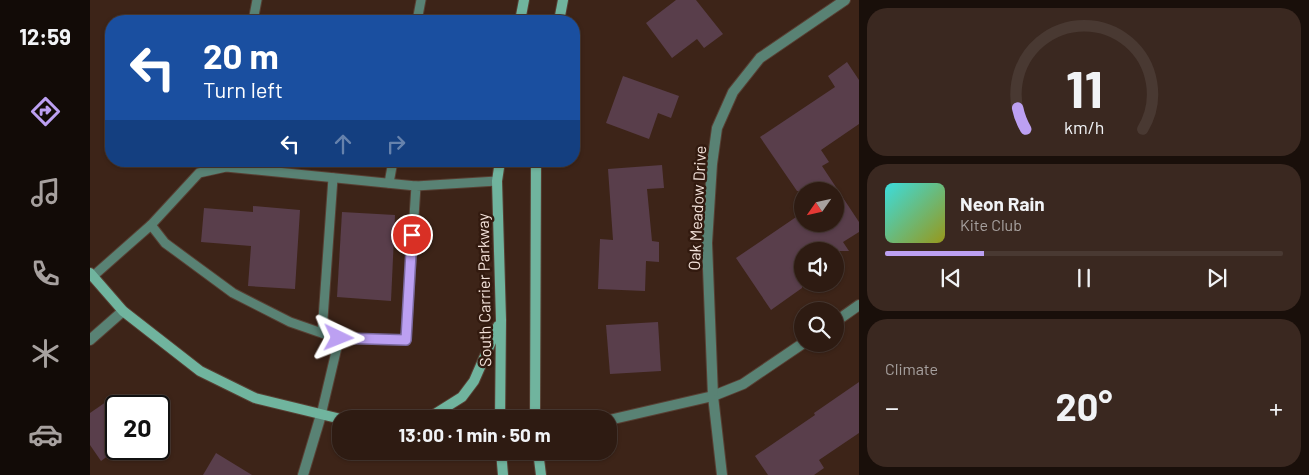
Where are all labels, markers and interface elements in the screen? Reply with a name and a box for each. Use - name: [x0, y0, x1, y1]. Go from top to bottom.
- text: 12:59: [19, 23, 71, 49]
- text: 20 m: [203, 34, 279, 76]
- icon: left: [120, 35, 185, 100]
- text: 11: [1065, 56, 1103, 118]
- text: Turn left: [203, 76, 283, 102]
- icon: directions: [28, 94, 63, 129]
- text: km/h: [1064, 116, 1104, 138]
- icon: left: [276, 130, 304, 158]
- icon: ahead: [329, 130, 357, 158]
- icon: right: [382, 130, 410, 158]
- street label: Oak Meadow Drive: [684, 145, 709, 271]
- icon: music: [28, 175, 63, 210]
- north arrow: [794, 182, 844, 232]
- map controls: [794, 182, 844, 352]
- text: Neon Rain: [960, 192, 1045, 215]
- street label: South Carrier Parkway: [473, 212, 494, 367]
- pin: [391, 214, 433, 256]
- text: Kite Club: [960, 215, 1022, 234]
- icon: arrive: [398, 221, 426, 249]
- button: sound: [794, 242, 844, 292]
- icon: phone: [28, 256, 63, 291]
- icon: previous: [937, 264, 965, 292]
- icon: pause: [1070, 264, 1098, 292]
- icon: next: [1203, 264, 1231, 292]
- button: search: [794, 302, 844, 352]
- position arrow: [312, 311, 364, 363]
- icon: climate: [28, 336, 63, 371]
- text: Climate: [885, 359, 938, 378]
- text: 20°: [1055, 383, 1113, 429]
- text: −: [885, 390, 899, 424]
- text: +: [1269, 390, 1283, 424]
- speed limit sign: 20: [105, 395, 170, 460]
- icon: car: [28, 417, 63, 452]
- text: 13:00 · 1 min · 50 m: [398, 423, 551, 446]

